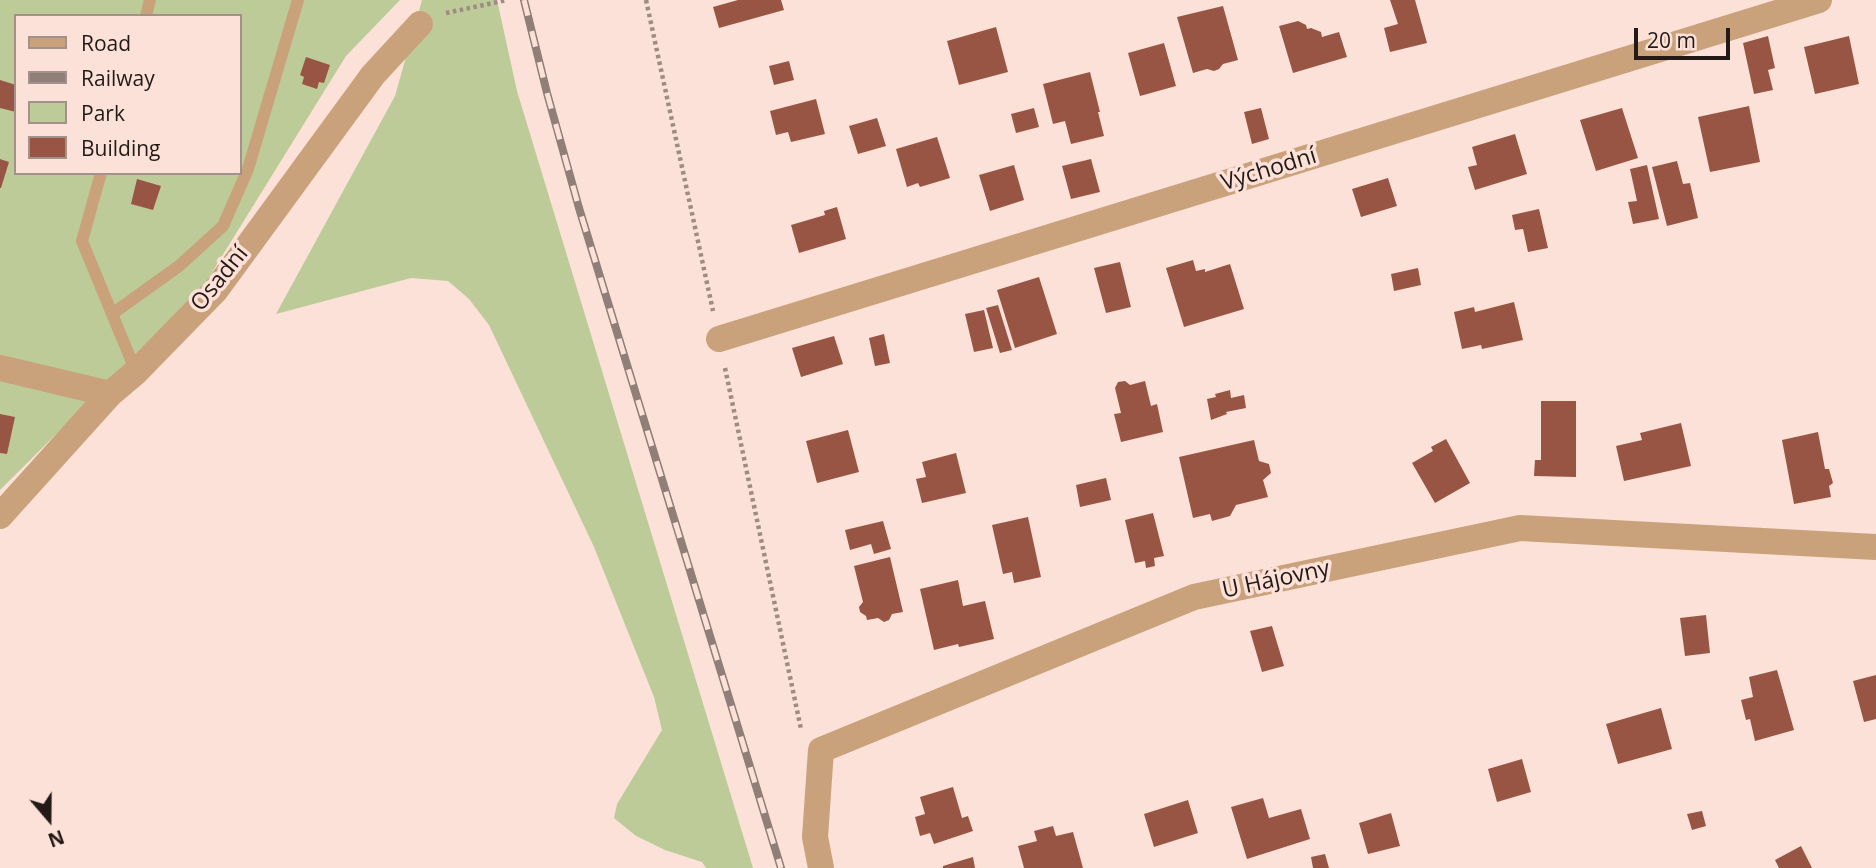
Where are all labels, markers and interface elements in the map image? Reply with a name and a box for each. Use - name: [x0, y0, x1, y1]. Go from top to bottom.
- legend: [14, 14, 242, 175]
- scale bar: [1638, 14, 1734, 58]
- text: 20 m: [1647, 26, 1696, 54]
- text: Road: [81, 29, 131, 57]
- text: Railway: [81, 64, 155, 92]
- text: Park: [81, 99, 125, 127]
- text: Building: [81, 134, 160, 162]
- street label: Východní: [1218, 142, 1320, 198]
- street label: Osadní: [185, 241, 255, 317]
- street label: U Hájovny: [1220, 555, 1332, 605]
- north arrow: [14, 784, 84, 854]
- text: N: [44, 824, 68, 854]

